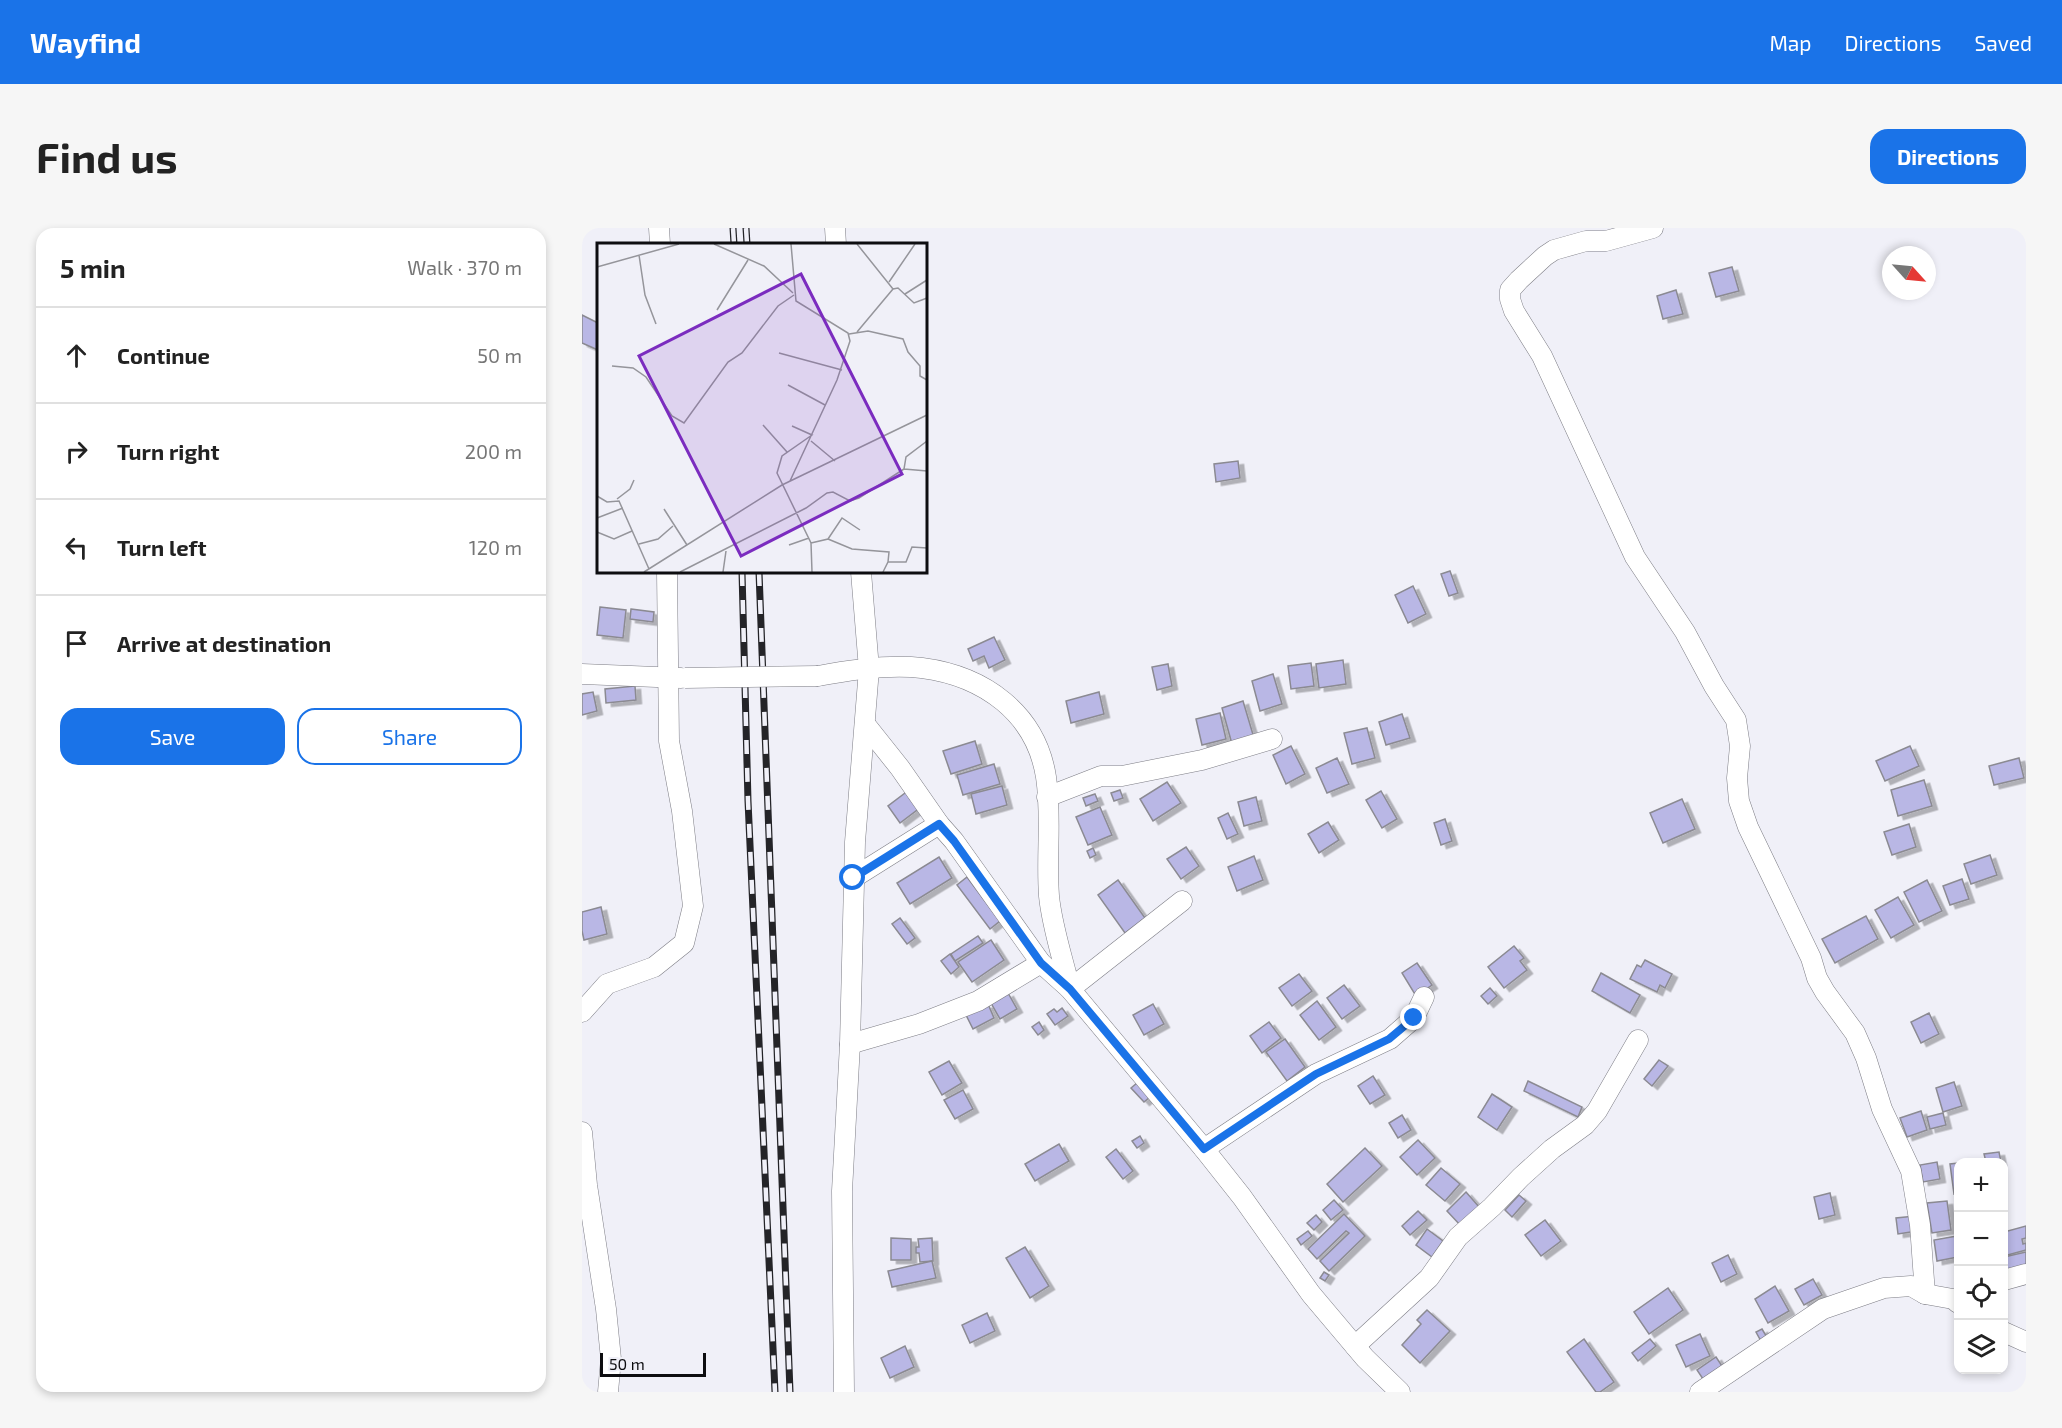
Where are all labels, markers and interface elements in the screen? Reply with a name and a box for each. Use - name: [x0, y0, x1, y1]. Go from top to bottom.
- text: Wayfind: [30, 25, 141, 59]
- text: Map: [1769, 30, 1812, 55]
- text: Directions: [1845, 30, 1941, 55]
- text: Saved: [1974, 30, 2032, 55]
- button: Directions: [1870, 129, 2026, 184]
- text: Find us: [36, 131, 178, 181]
- inset map: [597, 243, 927, 573]
- north arrow: [1882, 246, 1936, 300]
- text: 5 min: [60, 252, 126, 283]
- text: Walk · 370 m: [407, 255, 522, 279]
- icon: ahead: [60, 339, 93, 372]
- text: Continue: [117, 342, 210, 368]
- text: 50 m: [477, 343, 522, 367]
- icon: right: [60, 435, 93, 468]
- text: Turn right: [117, 438, 219, 464]
- text: 200 m: [465, 439, 522, 463]
- icon: left: [60, 531, 93, 564]
- text: Turn left: [117, 534, 206, 560]
- text: 120 m: [469, 535, 522, 559]
- icon: arrive: [60, 627, 93, 660]
- text: Arrive at destination: [117, 630, 331, 656]
- button: Save: [60, 708, 285, 765]
- button: Share: [297, 708, 522, 765]
- route start: [839, 864, 865, 890]
- route end: [1400, 1004, 1426, 1030]
- map controls: [1954, 1158, 2008, 1374]
- button: +: [1954, 1158, 2008, 1212]
- button: −: [1954, 1212, 2008, 1266]
- button: locate: [1954, 1266, 2008, 1320]
- button: layers: [1954, 1320, 2008, 1374]
- scale bar: [600, 1350, 706, 1378]
- text: 50 m: [609, 1354, 645, 1373]

